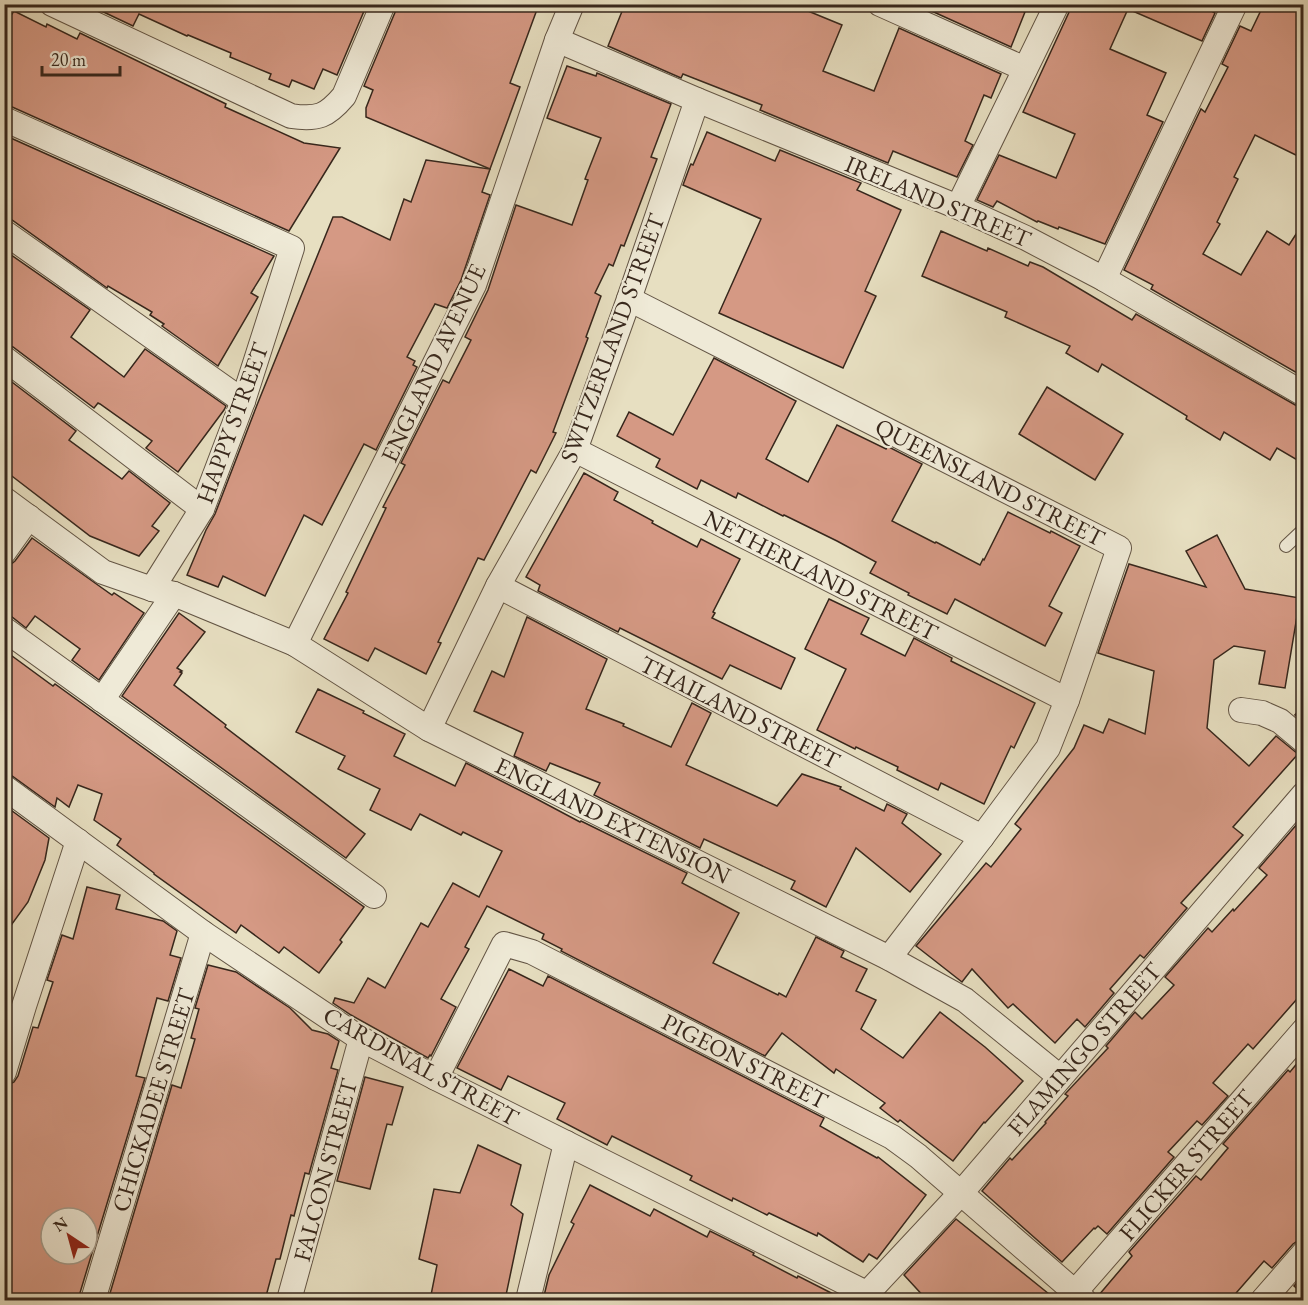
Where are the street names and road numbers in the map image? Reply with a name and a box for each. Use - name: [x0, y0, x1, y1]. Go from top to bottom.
- street label: IRELAND STREET: [840, 148, 1036, 254]
- street label: SWITZERLAND STREET: [553, 208, 672, 467]
- street label: ENGLAND AVENUE: [373, 259, 493, 467]
- street label: HAPPY STREET: [189, 338, 276, 508]
- street label: QUEENSLAND STREET: [870, 411, 1111, 554]
- street label: NETHERLAND STREET: [699, 502, 944, 648]
- street label: THAILAND STREET: [635, 648, 846, 776]
- street label: ENGLAND EXTENSION: [490, 749, 736, 891]
- street label: FLAMINGO STREET: [1000, 955, 1168, 1142]
- street label: CHICKADEE STREET: [104, 984, 202, 1216]
- street label: CARDINAL STREET: [318, 999, 525, 1133]
- street label: PIGEON STREET: [657, 1006, 834, 1117]
- street label: FALCON STREET: [286, 1074, 365, 1265]
- street label: FLICKER STREET: [1112, 1082, 1261, 1247]

